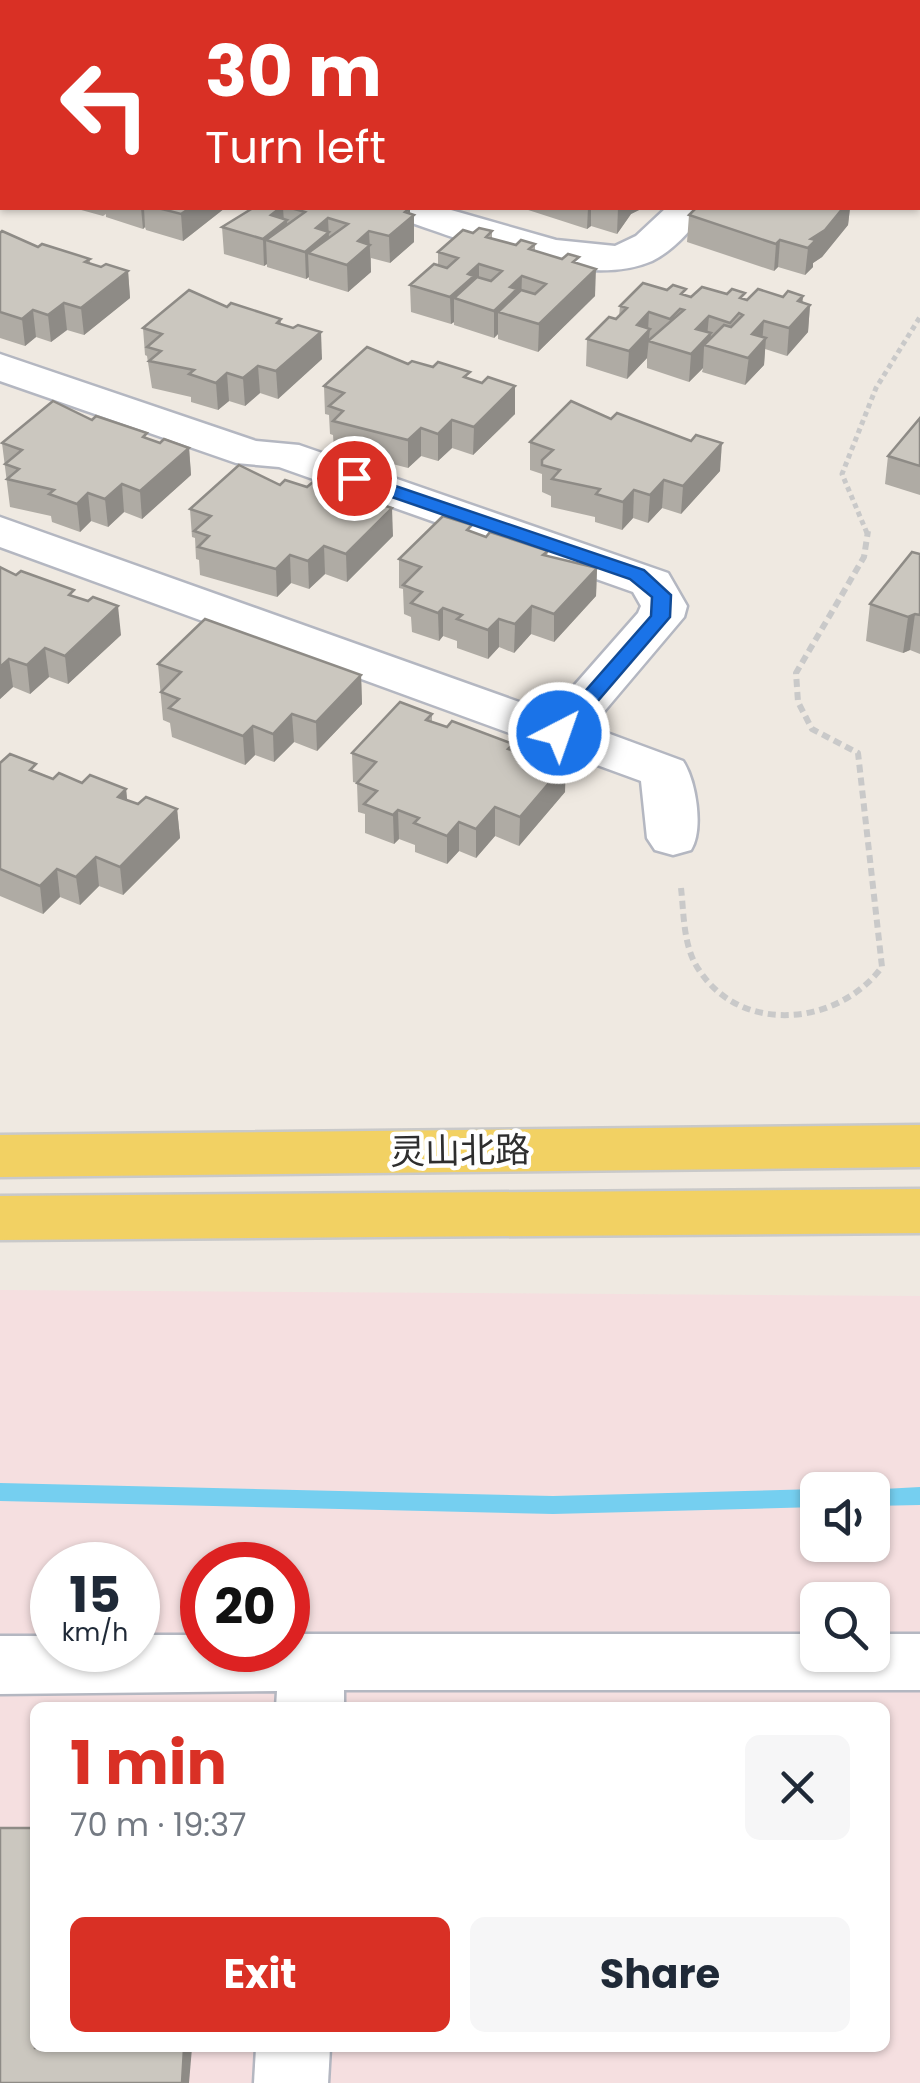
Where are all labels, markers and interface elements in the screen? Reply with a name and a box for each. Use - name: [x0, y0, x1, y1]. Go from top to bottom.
- text: 30 m: [205, 22, 382, 121]
- icon: left: [40, 40, 170, 170]
- text: Turn left: [205, 116, 386, 179]
- pin: [312, 436, 397, 521]
- icon: arrive: [327, 451, 382, 506]
- position arrow: [507, 681, 611, 785]
- street label: 灵山北路: [390, 1125, 530, 1176]
- map controls: [800, 1472, 890, 1672]
- button: sound: [800, 1472, 890, 1562]
- speed limit sign: 20: [180, 1542, 310, 1672]
- text: 15: [69, 1559, 121, 1630]
- button: search: [800, 1582, 890, 1672]
- text: km/h: [62, 1615, 128, 1650]
- text: 1 min: [70, 1721, 227, 1805]
- button: close: [745, 1735, 850, 1840]
- text: 70 m · 19:37: [70, 1802, 246, 1847]
- button: Exit: [70, 1917, 450, 2032]
- button: Share: [470, 1917, 850, 2032]

